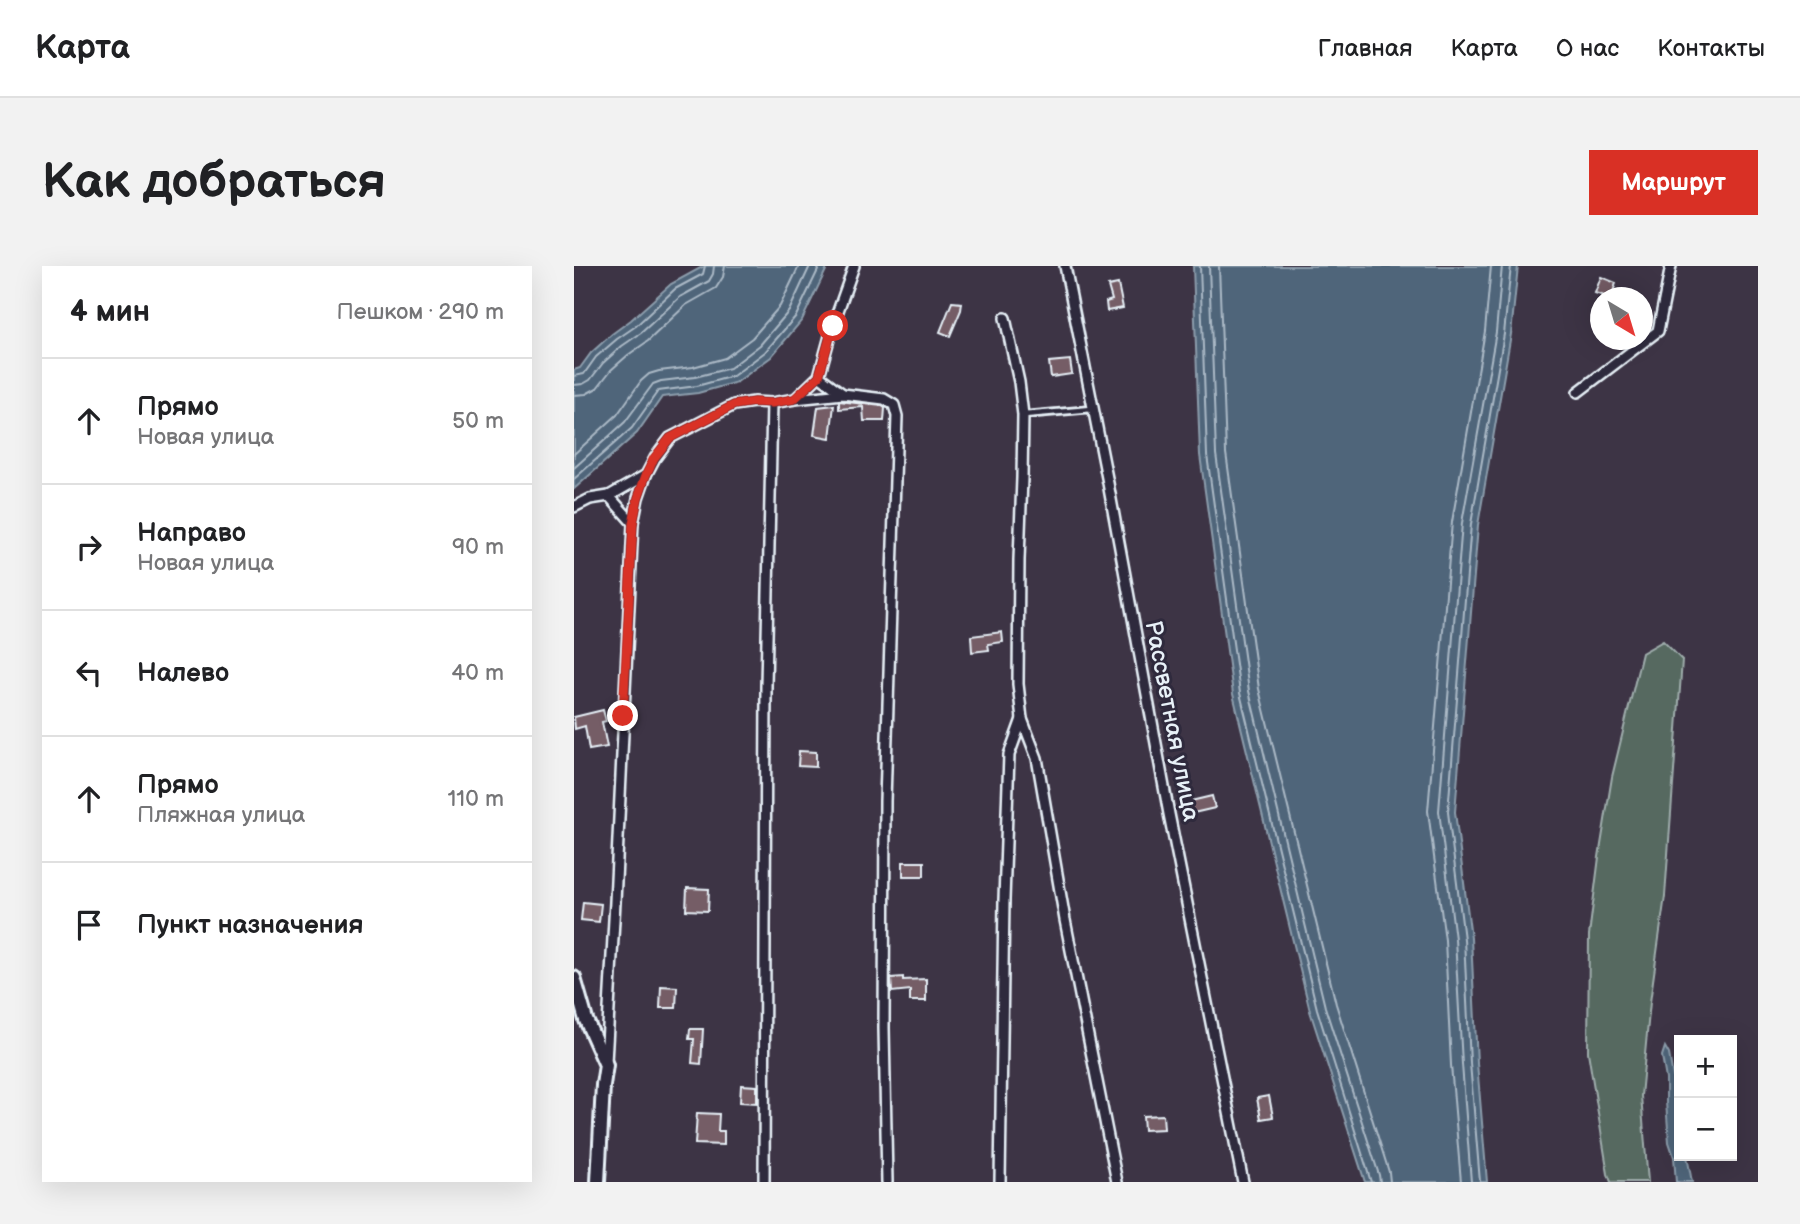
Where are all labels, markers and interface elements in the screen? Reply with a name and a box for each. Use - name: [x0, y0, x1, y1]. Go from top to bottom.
- text: Карта: [35, 28, 130, 68]
- text: Главная: [1318, 34, 1412, 63]
- text: Карта: [1450, 34, 1518, 63]
- text: О нас: [1556, 34, 1619, 63]
- text: Контакты: [1657, 34, 1765, 63]
- button: Маршрут: [1589, 150, 1758, 215]
- text: Как добраться: [42, 153, 386, 212]
- north arrow: [1590, 287, 1653, 350]
- text: 4 мин: [70, 294, 150, 330]
- text: Пешком · 290 m: [337, 298, 504, 326]
- route start: [817, 310, 848, 341]
- text: Прямо: [137, 392, 219, 423]
- icon: ahead: [70, 402, 108, 440]
- text: 50 m: [452, 407, 504, 435]
- text: Новая улица: [137, 423, 274, 451]
- text: Направо: [137, 518, 246, 549]
- icon: right: [70, 528, 108, 566]
- text: 90 m: [452, 533, 504, 561]
- text: Новая улица: [137, 549, 274, 577]
- street label: Рассветная улица: [1138, 618, 1206, 824]
- icon: left: [70, 654, 108, 692]
- text: Налево: [137, 658, 229, 689]
- text: 40 m: [451, 659, 504, 687]
- route end: [607, 700, 638, 731]
- text: Прямо: [137, 770, 219, 801]
- icon: ahead: [70, 780, 108, 818]
- text: 110 m: [447, 785, 504, 813]
- text: Пляжная улица: [137, 801, 305, 829]
- icon: arrive: [70, 906, 108, 944]
- text: Пункт назначения: [137, 910, 363, 941]
- map controls: [1674, 1035, 1737, 1161]
- button: +: [1674, 1035, 1737, 1098]
- button: −: [1674, 1098, 1737, 1161]

